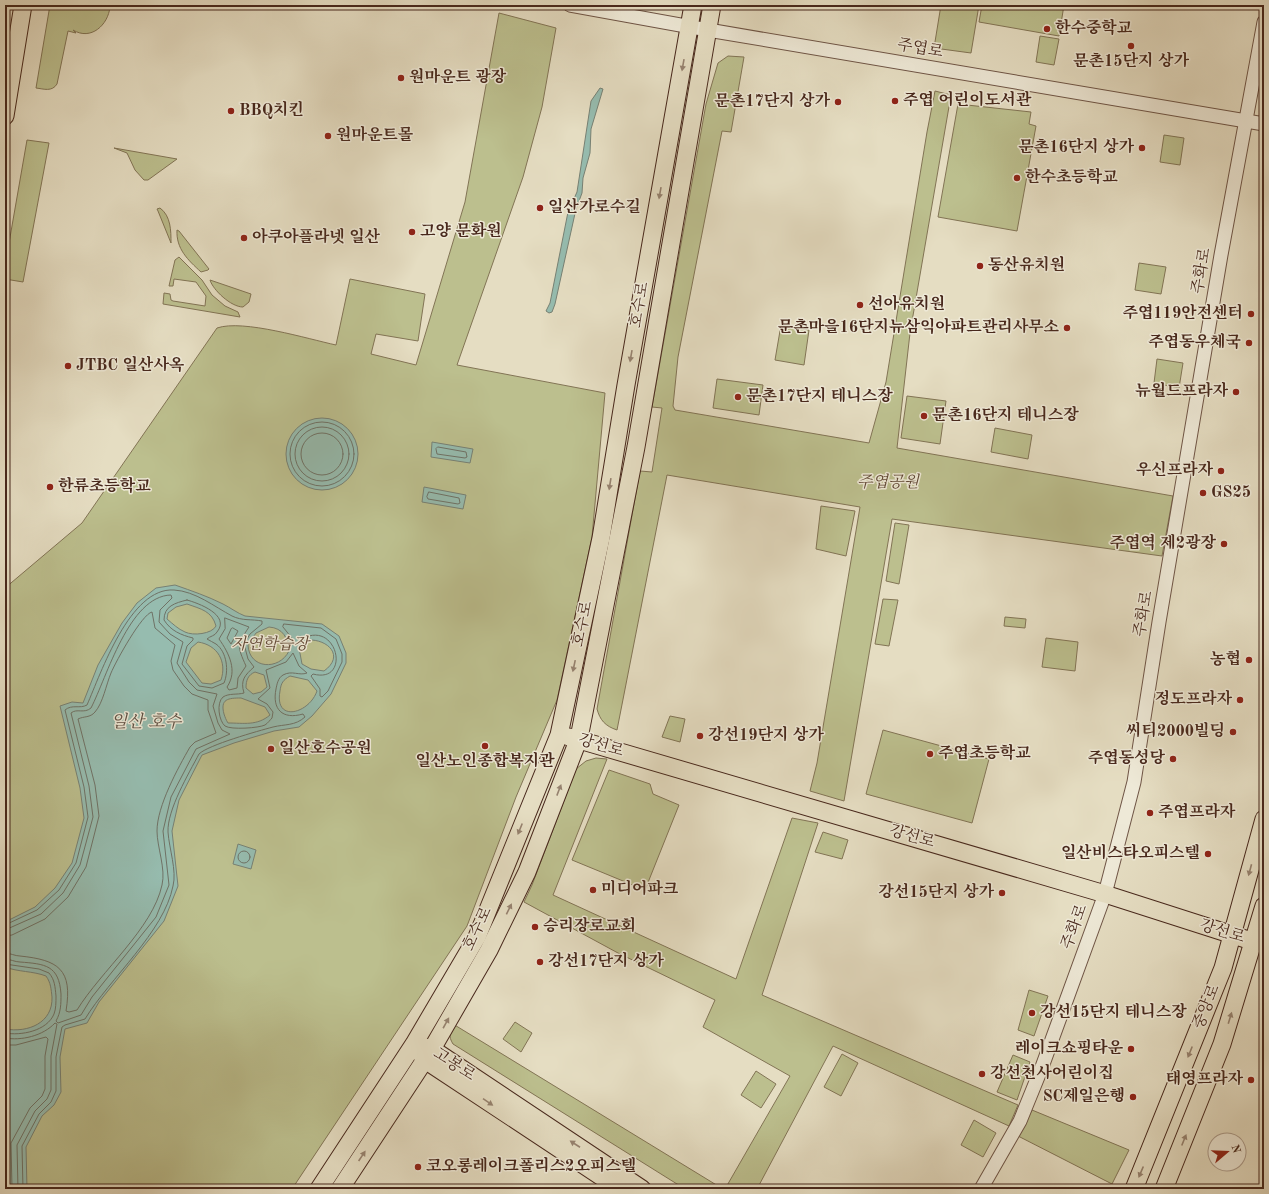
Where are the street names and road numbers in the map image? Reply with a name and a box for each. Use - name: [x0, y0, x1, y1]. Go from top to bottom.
- street label: 주엽로: [896, 36, 945, 61]
- street label: 주화로: [1189, 246, 1214, 295]
- street label: 호수로: [626, 280, 652, 329]
- street label: 주화로: [1131, 589, 1156, 638]
- street label: 호수로: [568, 599, 596, 648]
- street label: 강선로: [577, 731, 626, 760]
- street label: 강선로: [888, 822, 937, 851]
- street label: 주화로: [1059, 902, 1091, 952]
- street label: 호수로: [459, 903, 495, 953]
- street label: 강선로: [1197, 917, 1247, 947]
- street label: 중앙로: [1189, 981, 1223, 1031]
- street label: 고봉로: [430, 1044, 479, 1085]

